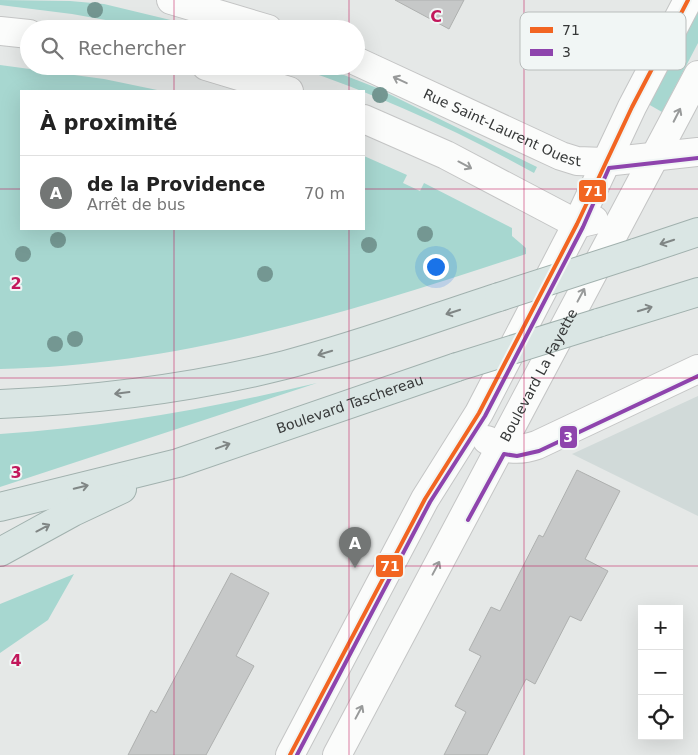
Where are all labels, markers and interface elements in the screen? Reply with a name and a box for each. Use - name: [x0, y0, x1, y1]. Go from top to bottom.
- text: C: [430, 7, 442, 26]
- legend: [520, 12, 686, 70]
- search box: [20, 20, 365, 75]
- text: 71: [562, 22, 580, 38]
- icon: search: [38, 34, 66, 62]
- text: Rechercher: [78, 37, 186, 59]
- text: 3: [562, 44, 571, 60]
- one-way arrow: [393, 74, 408, 84]
- street label: Rue Saint-Laurent Ouest: [421, 85, 582, 169]
- one-way arrow: [672, 108, 682, 123]
- text: À proximité: [40, 111, 177, 135]
- one-way arrow: [457, 161, 472, 170]
- text: de la Providence: [87, 173, 265, 195]
- line badge: 71: [578, 179, 607, 203]
- text: 71: [583, 183, 603, 199]
- text: A: [50, 184, 62, 203]
- text: 70 m: [304, 184, 345, 203]
- text: Arrêt de bus: [87, 195, 185, 214]
- one-way arrow: [659, 238, 675, 247]
- your location: [423, 254, 449, 280]
- text: 2: [10, 274, 22, 293]
- one-way arrow: [576, 289, 586, 303]
- one-way arrow: [636, 303, 652, 313]
- street label: Boulevard La Fayette: [497, 306, 580, 444]
- one-way arrow: [445, 307, 461, 317]
- one-way arrow: [317, 349, 333, 359]
- street label: Boulevard Taschereau: [274, 371, 425, 437]
- one-way arrow: [114, 389, 130, 399]
- line badge: 3: [559, 425, 578, 449]
- text: 3: [563, 429, 573, 445]
- one-way arrow: [215, 441, 231, 450]
- text: 3: [10, 463, 22, 482]
- one-way arrow: [73, 482, 89, 491]
- one-way arrow: [35, 523, 50, 533]
- pin: A: [339, 527, 371, 568]
- line badge: 71: [375, 554, 404, 578]
- text: 71: [380, 558, 400, 574]
- one-way arrow: [431, 561, 441, 576]
- map controls: [638, 605, 683, 740]
- button: +: [638, 605, 683, 650]
- button: −: [638, 650, 683, 695]
- text: 4: [10, 651, 22, 670]
- button: locate: [638, 695, 683, 740]
- one-way arrow: [355, 705, 364, 720]

